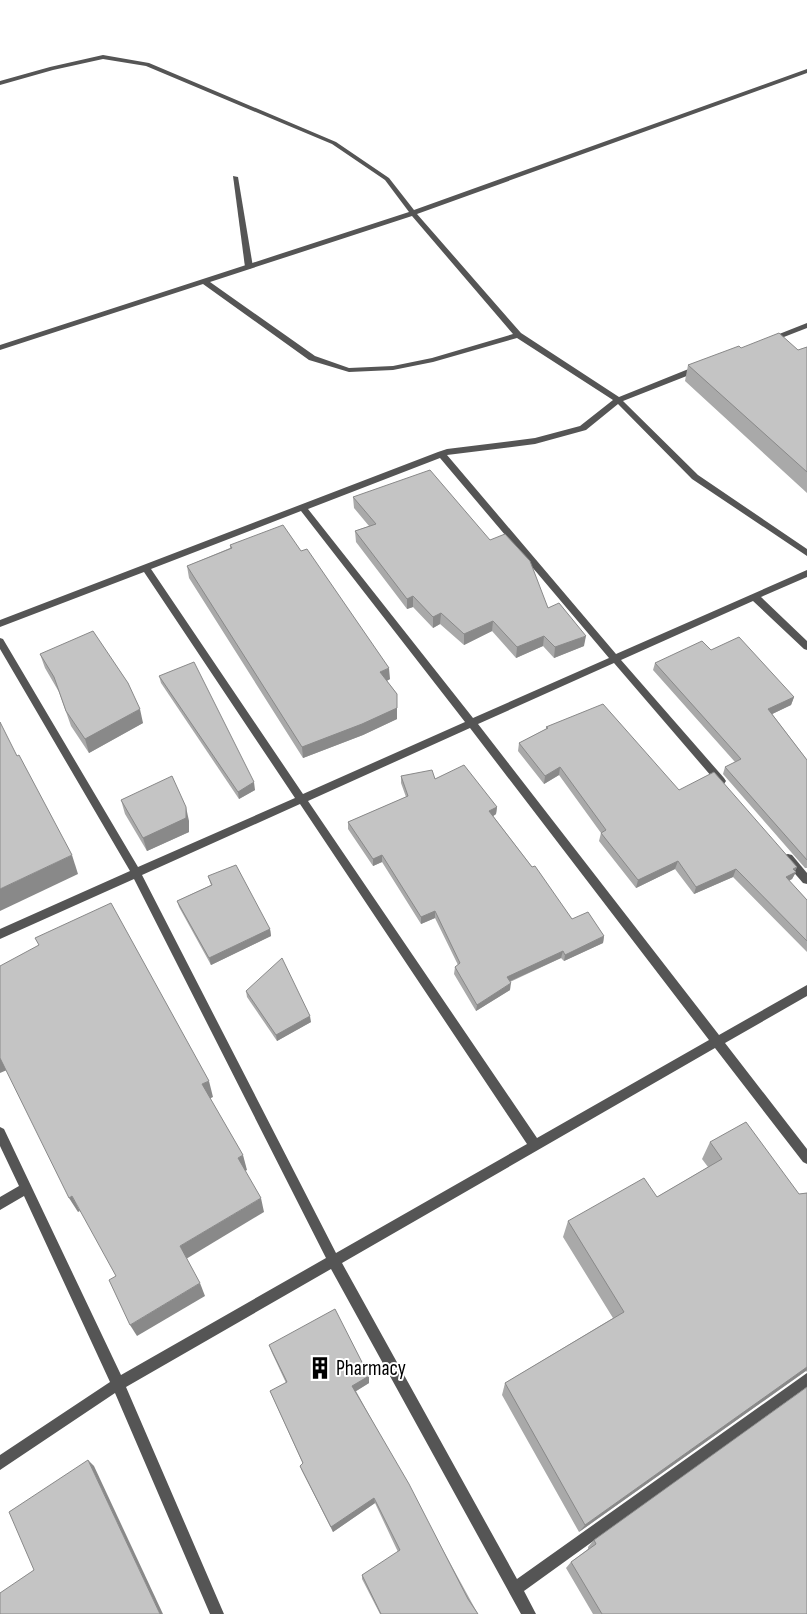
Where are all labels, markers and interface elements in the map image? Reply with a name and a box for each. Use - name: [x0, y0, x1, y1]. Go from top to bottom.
- building icon: Pharmacy: [307, 1355, 333, 1381]
- place label: Pharmacy: [336, 1356, 406, 1381]

